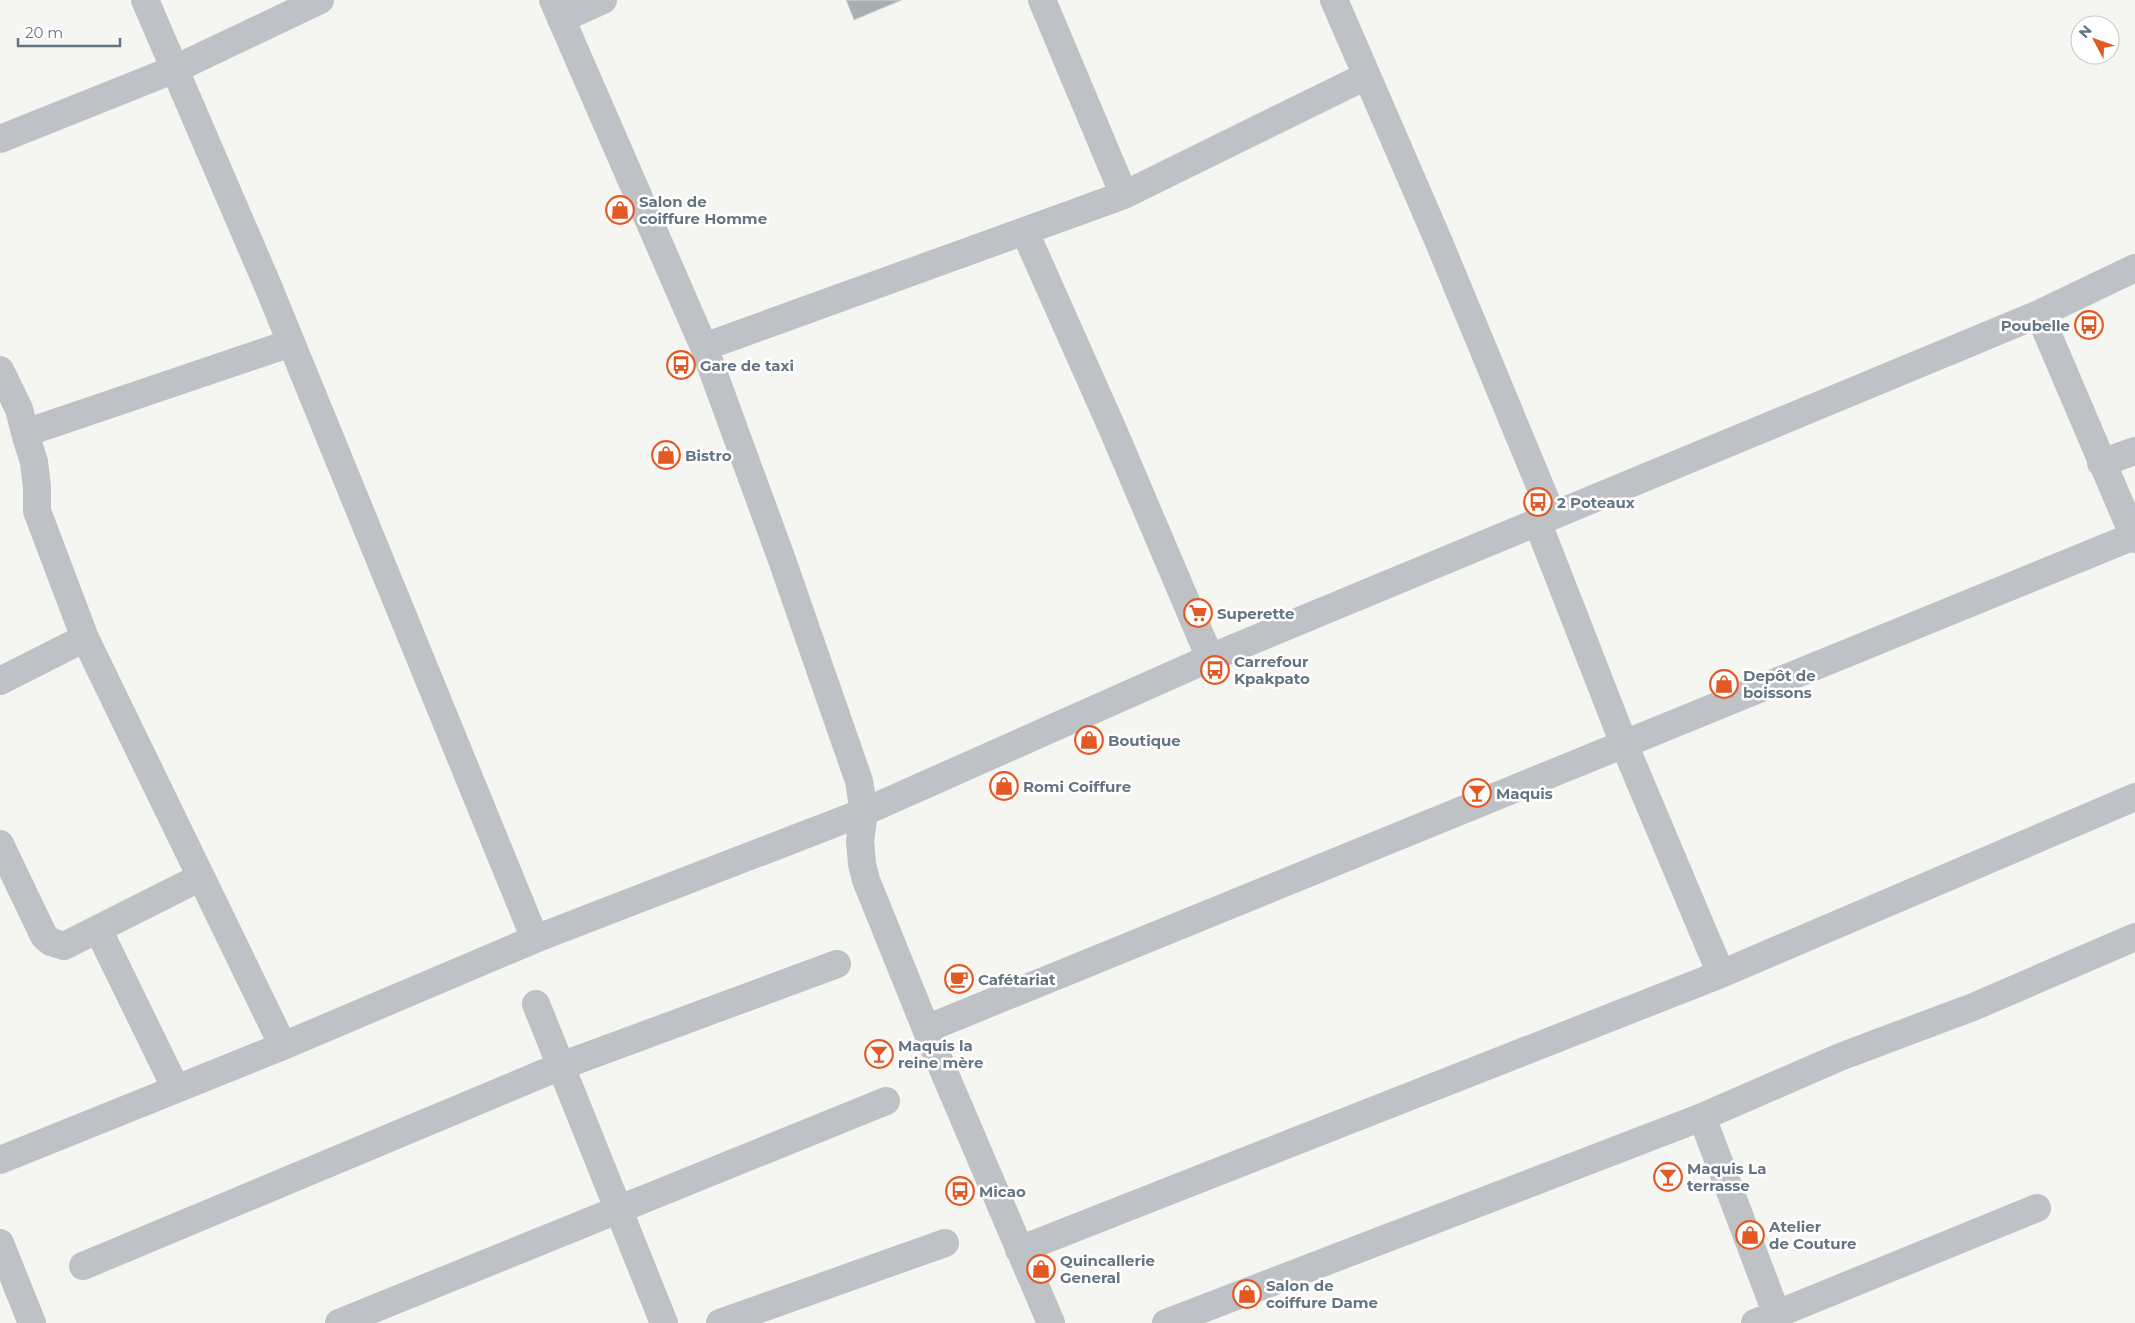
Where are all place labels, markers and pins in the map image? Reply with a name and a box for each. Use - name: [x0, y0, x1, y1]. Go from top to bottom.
- place label: Salon de coiffure Homme: [639, 192, 767, 228]
- shop icon: Salon de coiffure Homme: [605, 195, 635, 225]
- bus stop icon: Poubelle: [2074, 310, 2104, 340]
- place label: Poubelle: [2001, 316, 2070, 335]
- bus stop icon: Gare de taxi: [666, 350, 696, 380]
- place label: Gare de taxi: [700, 356, 794, 375]
- shop icon: Bistro: [651, 440, 681, 470]
- place label: Bistro: [685, 446, 732, 465]
- bus stop icon: 2 Poteaux: [1523, 487, 1553, 517]
- place label: 2 Poteaux: [1557, 493, 1635, 512]
- supermarket icon: Superette: [1183, 598, 1213, 628]
- place label: Superette: [1217, 604, 1295, 623]
- place label: Carrefour Kpakpato: [1234, 652, 1310, 688]
- bus stop icon: Carrefour Kpakpato: [1200, 655, 1230, 685]
- place label: Depôt de boissons: [1743, 666, 1816, 702]
- shop icon: Depôt de boissons: [1709, 669, 1739, 699]
- shop icon: Boutique: [1074, 725, 1104, 755]
- place label: Boutique: [1108, 731, 1181, 750]
- shop icon: Romi Coiffure: [989, 771, 1019, 801]
- place label: Romi Coiffure: [1023, 777, 1131, 796]
- bar icon: Maquis: [1462, 778, 1492, 808]
- place label: Maquis: [1496, 784, 1553, 803]
- cafe icon: Cafétariat: [944, 964, 974, 994]
- place label: Cafétariat: [978, 970, 1056, 989]
- place label: Maquis la reine mère: [898, 1036, 984, 1072]
- bar icon: Maquis la reine mère: [864, 1039, 894, 1069]
- place label: Maquis La terrasse: [1687, 1159, 1766, 1195]
- bar icon: Maquis La terrasse: [1653, 1162, 1683, 1192]
- bus stop icon: Micao: [945, 1176, 975, 1206]
- place label: Micao: [979, 1182, 1026, 1201]
- place label: Atelier de Couture: [1768, 1217, 1856, 1253]
- shop icon: Atelier de Couture: [1735, 1220, 1765, 1250]
- place label: Quincallerie General: [1060, 1251, 1155, 1287]
- shop icon: Quincallerie General: [1026, 1254, 1056, 1284]
- place label: Salon de coiffure Dame: [1266, 1276, 1378, 1312]
- shop icon: Salon de coiffure Dame: [1232, 1279, 1262, 1309]

